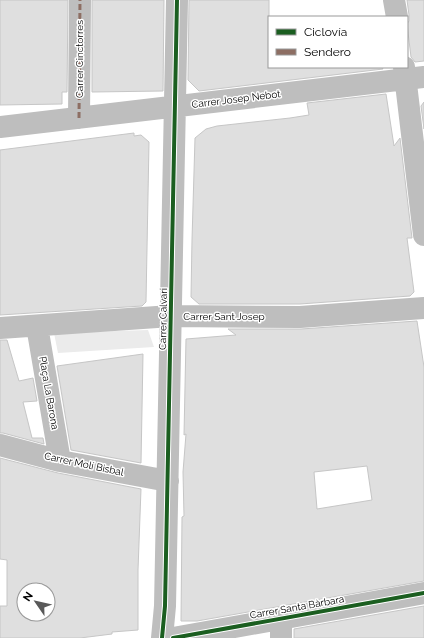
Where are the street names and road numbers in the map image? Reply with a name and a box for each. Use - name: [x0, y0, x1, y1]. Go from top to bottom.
- street label: Carrer Cinctorres: [74, 20, 85, 98]
- street label: Carrer Josep Nebot: [191, 88, 282, 110]
- street label: Carrer Calvari: [157, 288, 169, 350]
- street label: Carrer Sant Josep: [183, 311, 265, 322]
- street label: Plaça La Barona: [37, 355, 61, 431]
- street label: Carrer Molí Bisbal: [43, 450, 125, 478]
- street label: Carrer Santa Bàrbara: [249, 593, 345, 621]

